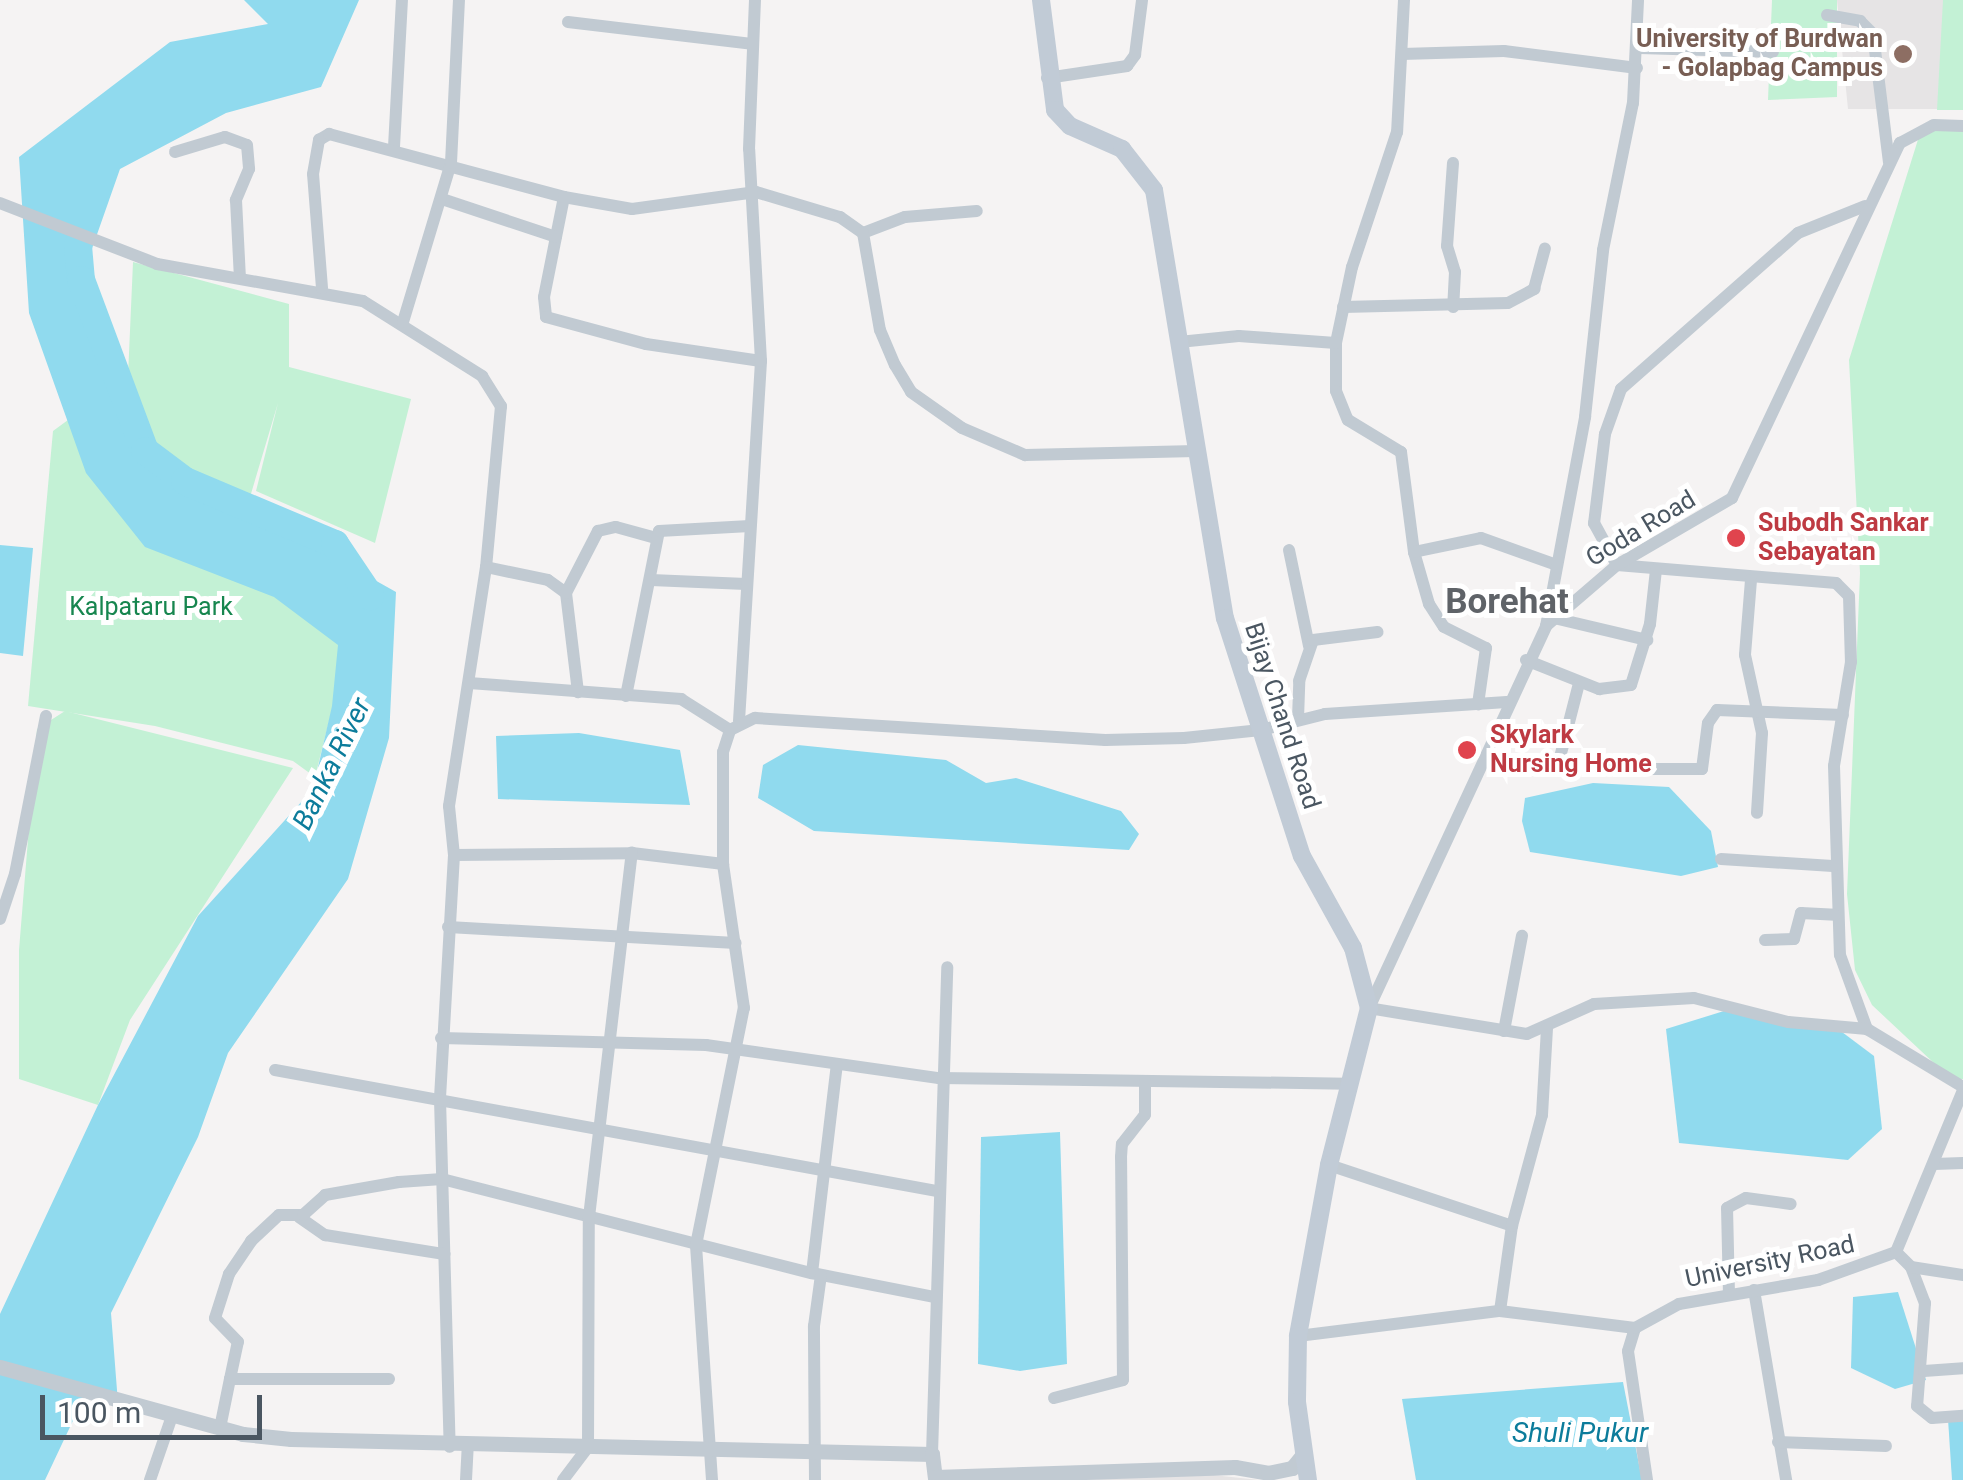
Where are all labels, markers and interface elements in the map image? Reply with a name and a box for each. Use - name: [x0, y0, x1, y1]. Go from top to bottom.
- place label: University of Burdwan - Golapbag Campus: [1636, 25, 1883, 84]
- marker: University of Burdwan - Golapbag Campus: [1892, 43, 1914, 65]
- street label: Goda Road: [1581, 485, 1701, 573]
- place label: Subodh Sankar Sebayatan: [1758, 509, 1929, 568]
- marker: Subodh Sankar Sebayatan: [1723, 525, 1749, 551]
- district label: Borehat: [1445, 581, 1569, 623]
- park label: Kalpataru Park: [69, 592, 233, 622]
- street label: Bijay Chand Road: [1238, 619, 1326, 813]
- water label: Banka River: [286, 693, 378, 835]
- place label: Skylark Nursing Home: [1490, 721, 1652, 780]
- marker: Skylark Nursing Home: [1454, 737, 1480, 763]
- street label: University Road: [1683, 1229, 1857, 1295]
- scale bar: [45, 1375, 268, 1437]
- text: 100 m: [57, 1395, 141, 1430]
- water label: Shuli Pukur: [1512, 1416, 1648, 1450]

